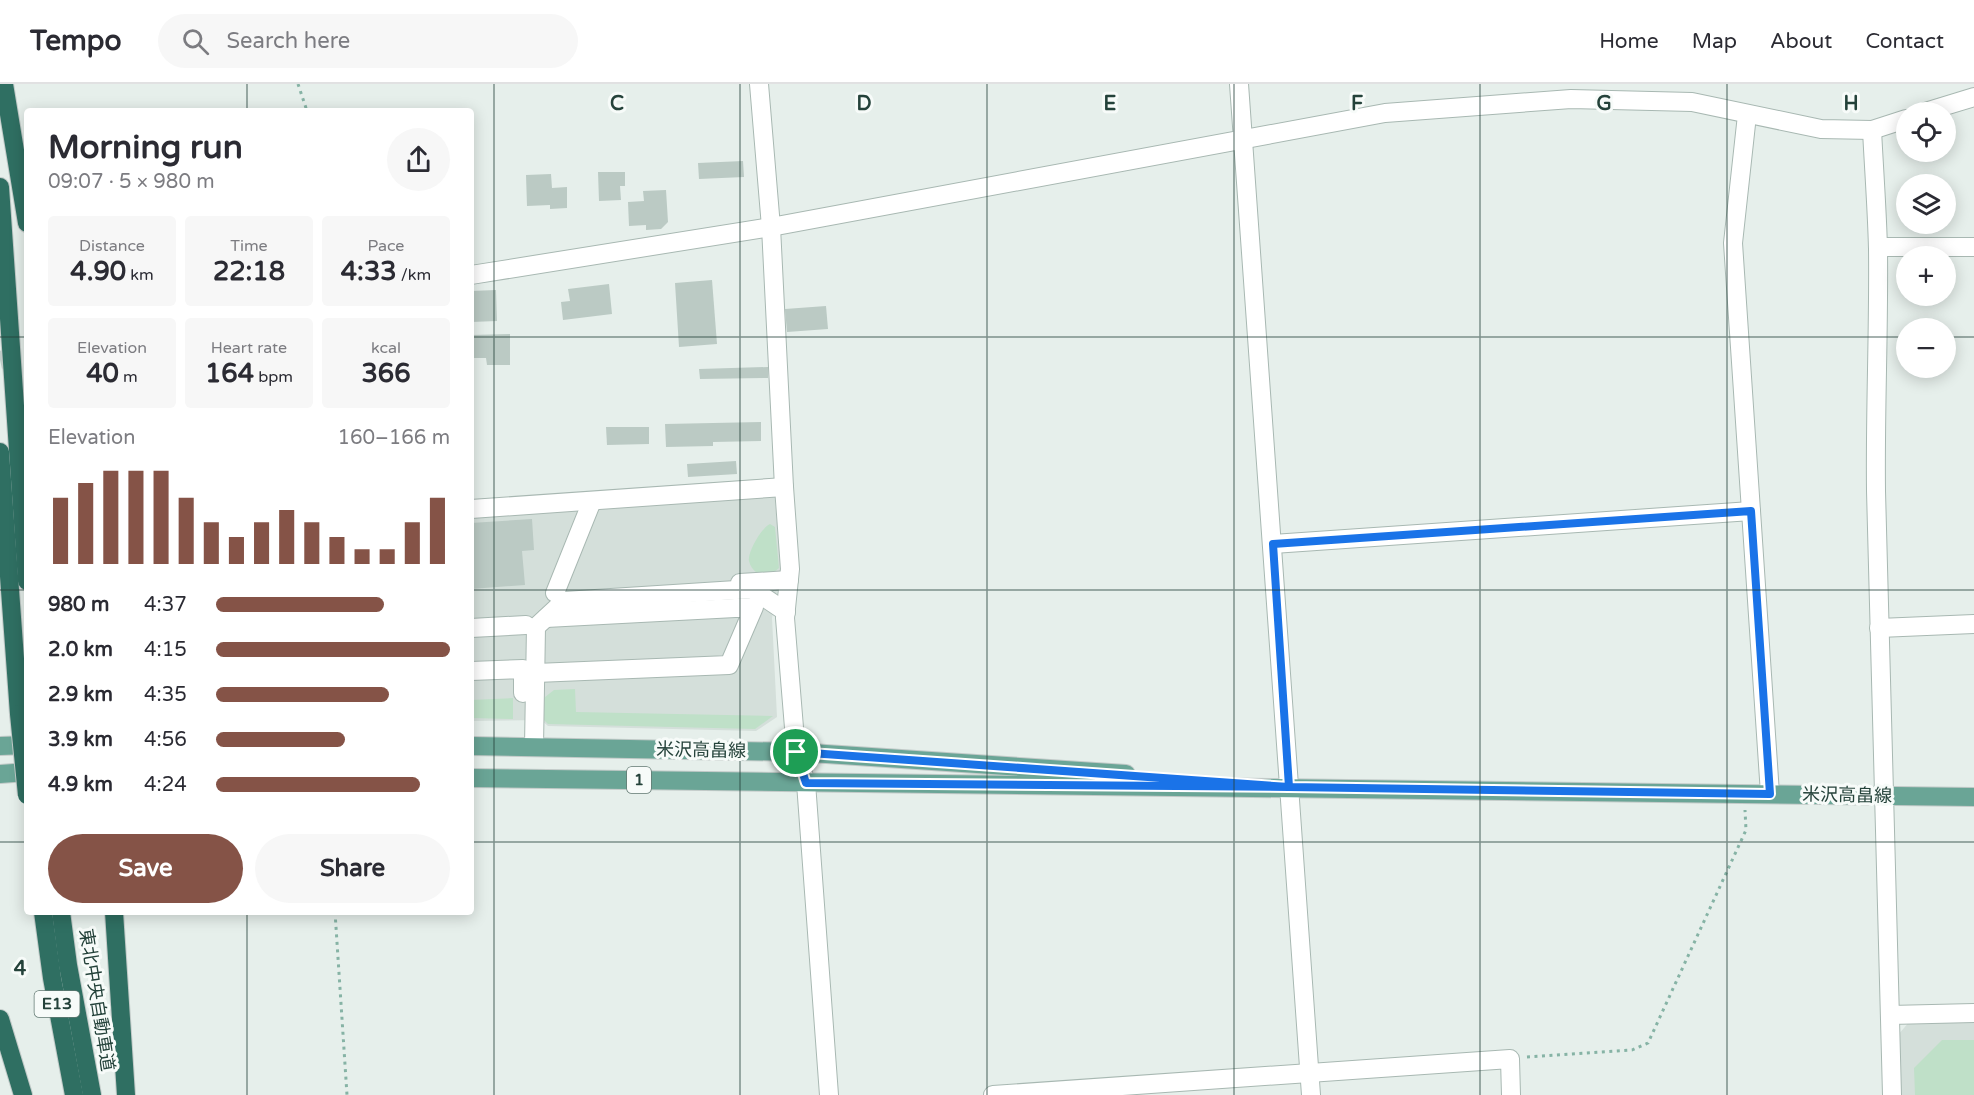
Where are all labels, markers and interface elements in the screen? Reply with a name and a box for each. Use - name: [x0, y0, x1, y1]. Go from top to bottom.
- search box: [158, 14, 578, 68]
- text: Tempo: [30, 24, 122, 58]
- icon: search: [179, 25, 212, 58]
- text: Search here: [227, 28, 350, 54]
- text: Home: [1599, 29, 1659, 54]
- text: Map: [1692, 29, 1737, 54]
- text: About: [1770, 29, 1832, 54]
- text: Contact: [1865, 29, 1944, 54]
- text: C: [610, 92, 624, 116]
- text: D: [856, 92, 872, 116]
- text: E: [1104, 92, 1117, 116]
- text: F: [1351, 92, 1363, 116]
- text: G: [1596, 92, 1612, 116]
- text: H: [1843, 92, 1859, 116]
- map controls: [1896, 102, 1956, 378]
- button: locate: [1896, 102, 1956, 162]
- text: Morning run: [48, 128, 243, 167]
- button: share: [387, 128, 450, 191]
- text: 09:07 · 5 × 980 m: [48, 170, 215, 194]
- button: layers: [1896, 174, 1956, 234]
- text: Distance: [79, 236, 145, 256]
- text: Time: [230, 236, 268, 256]
- text: Pace: [368, 236, 404, 256]
- button: +: [1896, 246, 1956, 306]
- text: 4.90: [70, 256, 126, 287]
- text: 22:18: [213, 256, 285, 287]
- text: 4:33: [341, 256, 397, 287]
- text: km: [126, 265, 154, 285]
- text: /km: [397, 265, 431, 285]
- button: −: [1896, 318, 1956, 378]
- text: Elevation: [77, 338, 147, 358]
- text: Heart rate: [211, 338, 287, 358]
- text: kcal: [371, 338, 401, 358]
- text: 40: [86, 358, 119, 389]
- text: 164: [205, 358, 254, 389]
- text: 366: [362, 358, 410, 389]
- text: m: [119, 367, 138, 387]
- text: bpm: [254, 367, 293, 387]
- text: Elevation: [48, 426, 135, 450]
- text: 160–166 m: [337, 426, 450, 450]
- text: 980 m: [48, 593, 109, 617]
- text: 4:37: [144, 593, 187, 617]
- text: 2.0 km: [48, 638, 113, 662]
- text: 4:15: [144, 638, 187, 662]
- text: 2.9 km: [48, 683, 113, 707]
- text: 4:35: [144, 683, 187, 707]
- pin: [770, 726, 821, 777]
- text: 3.9 km: [48, 728, 113, 752]
- text: 4:56: [144, 728, 187, 752]
- icon: arrive: [779, 735, 812, 768]
- street label: 米沢高畠線: [656, 738, 746, 762]
- road number: 1: [627, 767, 651, 793]
- text: 4.9 km: [48, 773, 113, 797]
- text: 4:24: [144, 773, 187, 797]
- street label: 米沢高畠線: [1802, 783, 1892, 807]
- button: Save: [48, 834, 243, 903]
- button: Share: [255, 834, 450, 903]
- street label: 東北中央自動車道: [75, 927, 119, 1073]
- text: 4: [14, 957, 27, 981]
- road number: E13: [34, 991, 80, 1017]

